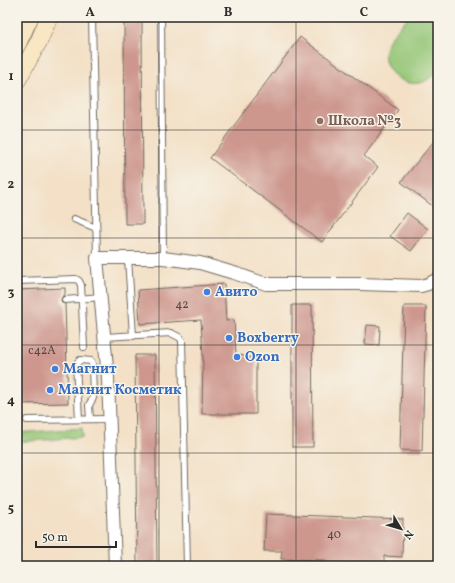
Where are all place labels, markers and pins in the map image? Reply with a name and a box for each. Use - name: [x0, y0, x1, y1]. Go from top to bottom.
- place label: Школа №3: [328, 112, 401, 131]
- marker: Школа №3: [315, 116, 325, 126]
- place label: Авито: [215, 283, 257, 302]
- marker: Авито: [202, 287, 212, 297]
- place label: Boxberry: [237, 329, 299, 348]
- marker: Boxberry: [224, 333, 234, 343]
- place label: Ozon: [245, 348, 280, 367]
- marker: Ozon: [232, 352, 242, 362]
- place label: Магнит: [63, 360, 117, 379]
- marker: Магнит: [50, 364, 60, 374]
- place label: Магнит Косметик: [58, 381, 182, 400]
- marker: Магнит Косметик: [45, 385, 55, 395]

